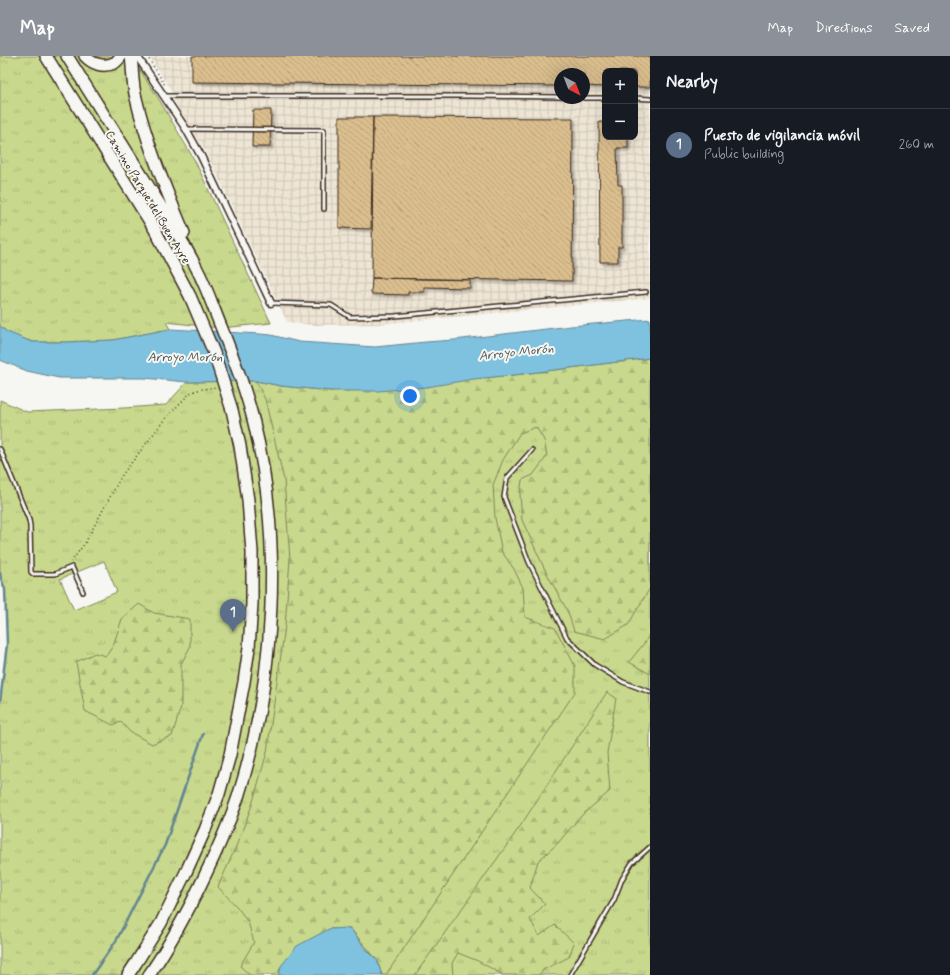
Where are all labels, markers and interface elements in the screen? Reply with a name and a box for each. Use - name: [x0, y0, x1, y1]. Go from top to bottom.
- text: Map: [20, 16, 55, 41]
- text: Map: [767, 19, 793, 37]
- text: Directions: [815, 19, 873, 37]
- text: Saved: [895, 19, 930, 37]
- north arrow: [554, 68, 590, 104]
- map controls: [602, 68, 638, 140]
- button: +: [602, 68, 638, 104]
- text: Nearby: [666, 71, 718, 93]
- button: −: [602, 104, 638, 140]
- text: Puesto de vigilancia móvil: [704, 126, 860, 146]
- street label: Camino Parque del Buen Ayre: [101, 128, 193, 267]
- text: 1: [676, 136, 682, 153]
- text: 260 m: [899, 136, 934, 153]
- text: Public building: [704, 146, 784, 163]
- water label: Arroyo Morón: [478, 340, 555, 365]
- water label: Arroyo Morón: [147, 349, 223, 366]
- your location: [400, 386, 420, 406]
- pin: 1: [220, 599, 246, 632]

